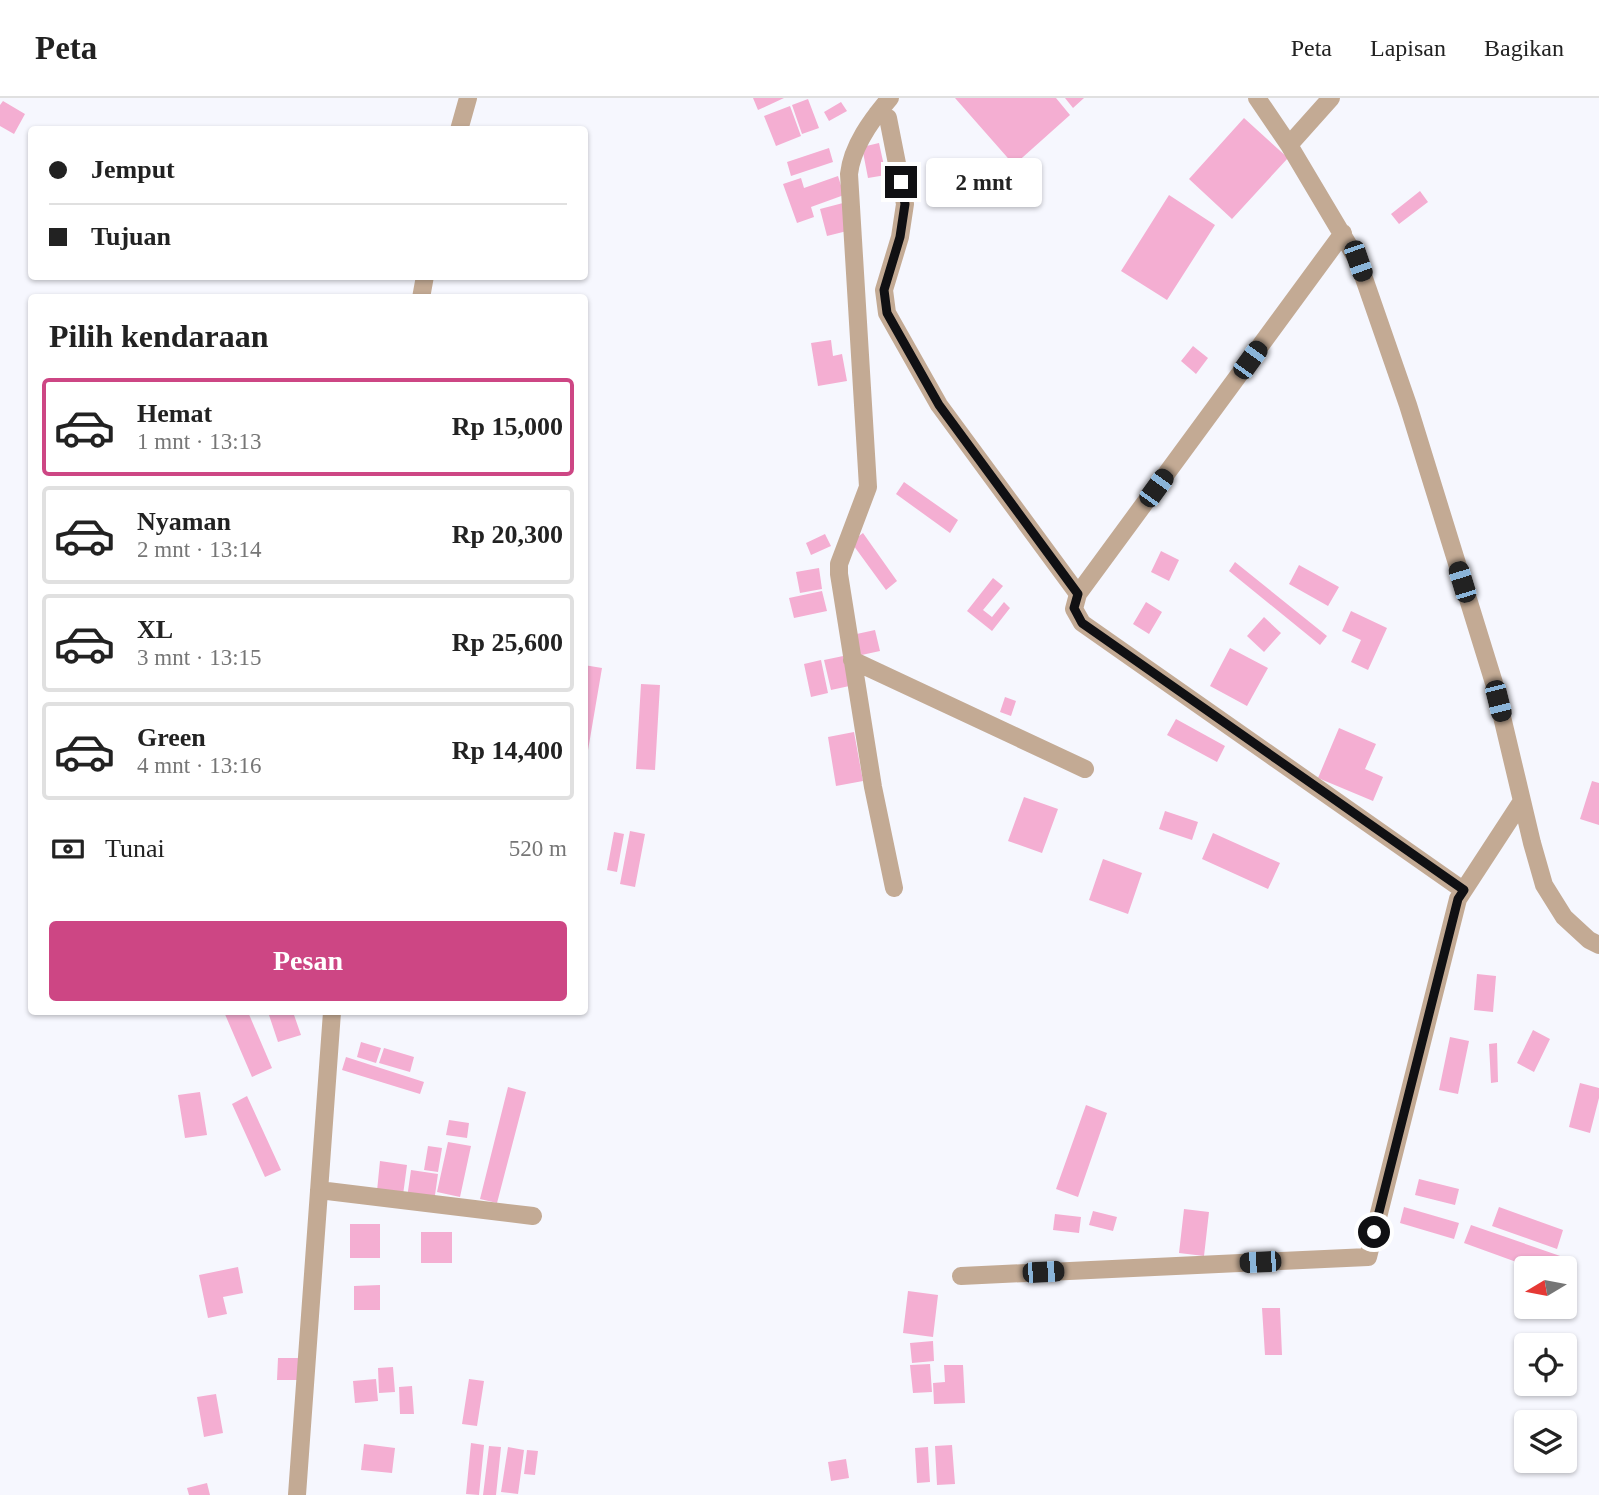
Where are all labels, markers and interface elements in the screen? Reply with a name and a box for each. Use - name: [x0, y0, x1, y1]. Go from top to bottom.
- text: Peta: [35, 30, 97, 66]
- text: Peta: [1291, 35, 1332, 61]
- text: Lapisan: [1370, 35, 1446, 61]
- text: Bagikan: [1484, 35, 1564, 61]
- text: Jemput: [91, 155, 175, 184]
- callout: 2 mnt: [926, 158, 1041, 206]
- route end: [885, 166, 917, 198]
- text: 2 mnt: [956, 170, 1012, 195]
- text: Tujuan: [91, 222, 171, 251]
- car: [1342, 238, 1375, 284]
- text: Pilih kendaraan: [49, 318, 269, 354]
- car: [1230, 337, 1271, 383]
- icon: car: [53, 396, 116, 459]
- text: Hemat: [137, 399, 212, 428]
- text: Rp 15,000: [452, 412, 563, 441]
- text: 1 mnt · 13:13: [137, 429, 262, 454]
- car: [1136, 465, 1177, 511]
- icon: car: [53, 504, 116, 567]
- text: Nyaman: [137, 507, 231, 536]
- text: Rp 20,300: [452, 520, 563, 549]
- text: 2 mnt · 13:14: [137, 537, 262, 562]
- car: [1446, 559, 1479, 605]
- icon: car: [53, 612, 116, 675]
- text: XL: [137, 615, 173, 644]
- text: Rp 25,600: [452, 628, 563, 657]
- text: 3 mnt · 13:15: [137, 645, 262, 670]
- car: [1483, 678, 1514, 724]
- icon: car: [53, 720, 116, 783]
- text: Green: [137, 723, 206, 752]
- text: Rp 14,400: [452, 736, 563, 765]
- text: 4 mnt · 13:16: [137, 753, 262, 778]
- icon: cash: [49, 830, 87, 868]
- text: Tunai: [105, 834, 165, 863]
- text: 520 m: [509, 836, 567, 861]
- button: Pesan: [49, 921, 567, 1001]
- route start: [1358, 1216, 1390, 1248]
- car: [1239, 1250, 1282, 1274]
- north arrow: [1514, 1256, 1577, 1320]
- map controls: [1514, 1256, 1577, 1473]
- car: [1022, 1260, 1065, 1284]
- button: locate: [1514, 1333, 1577, 1396]
- button: layers: [1514, 1410, 1577, 1473]

